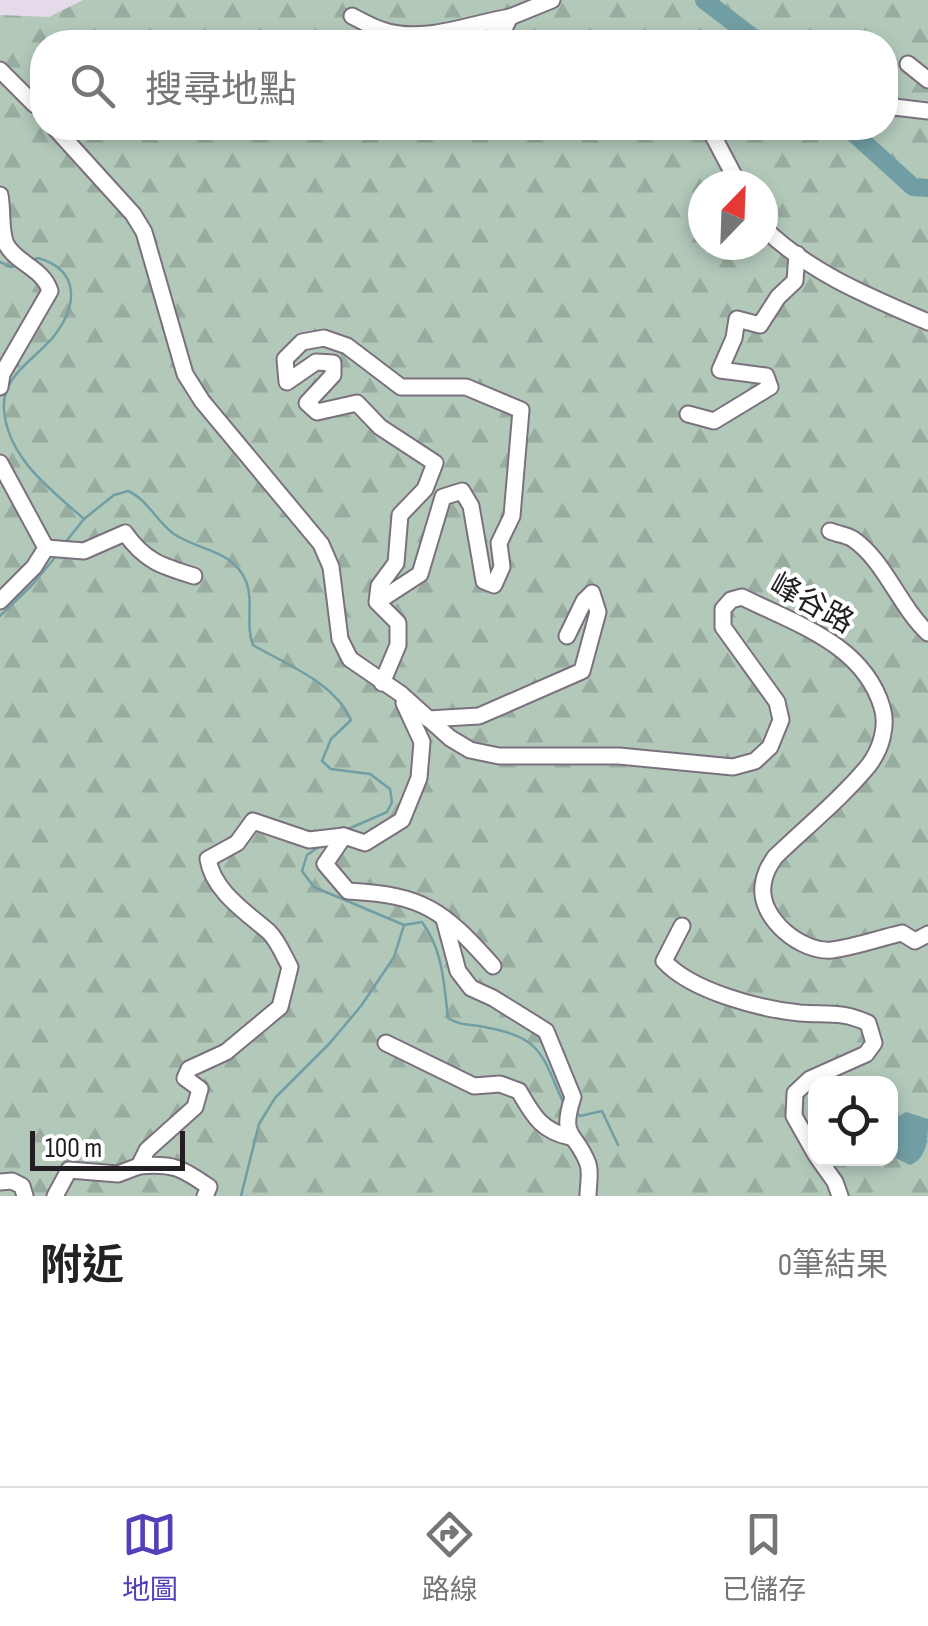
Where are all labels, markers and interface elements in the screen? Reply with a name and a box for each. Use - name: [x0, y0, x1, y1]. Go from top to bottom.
- search box: [30, 30, 898, 140]
- icon: search: [65, 58, 120, 113]
- text: 搜尋地點: [145, 68, 297, 113]
- north arrow: [688, 170, 778, 260]
- street label: 峰谷路: [763, 566, 860, 641]
- map controls: [808, 1076, 898, 1166]
- button: locate: [808, 1076, 898, 1166]
- scale bar: [30, 1126, 185, 1170]
- text: 100 m: [45, 1132, 102, 1165]
- text: 附近: [40, 1241, 124, 1292]
- text: 0筆結果: [778, 1246, 888, 1285]
- tab: 地圖: [122, 1507, 178, 1607]
- tab: 路線: [422, 1507, 478, 1607]
- tab: 已儲存: [722, 1507, 806, 1607]

